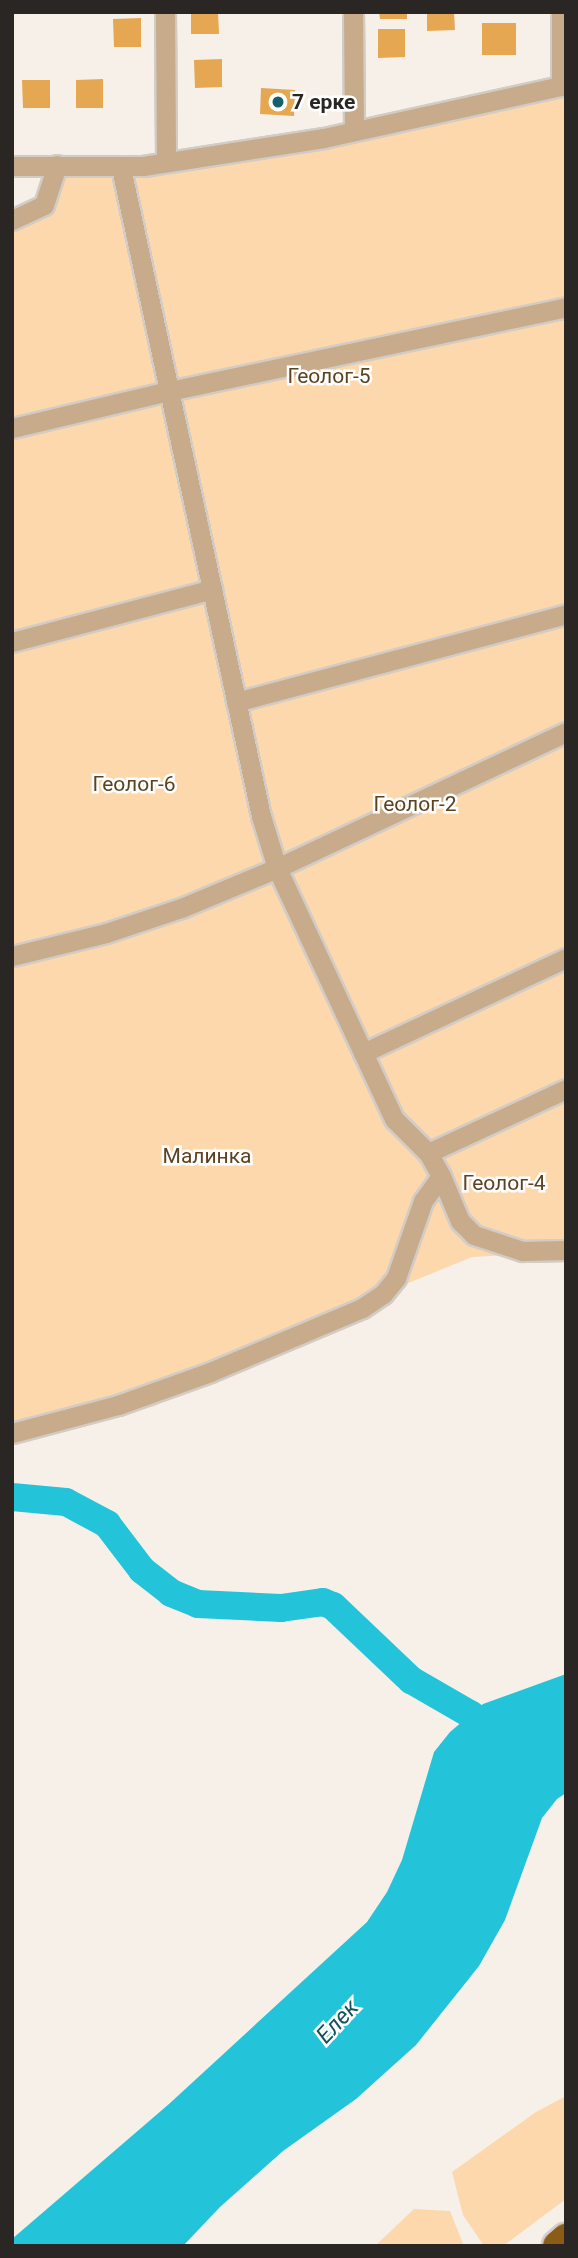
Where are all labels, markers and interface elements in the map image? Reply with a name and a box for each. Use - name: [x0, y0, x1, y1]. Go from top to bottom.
- place label: 7 ерке: [292, 89, 355, 115]
- marker: 7 ерке: [270, 94, 286, 110]
- park label: Геолог-5: [287, 363, 371, 389]
- park label: Геолог-6: [92, 771, 176, 797]
- park label: Геолог-2: [373, 791, 457, 817]
- park label: Малинка: [163, 1143, 251, 1169]
- park label: Геолог-4: [462, 1170, 546, 1196]
- water label: Елек: [311, 1995, 365, 2049]

